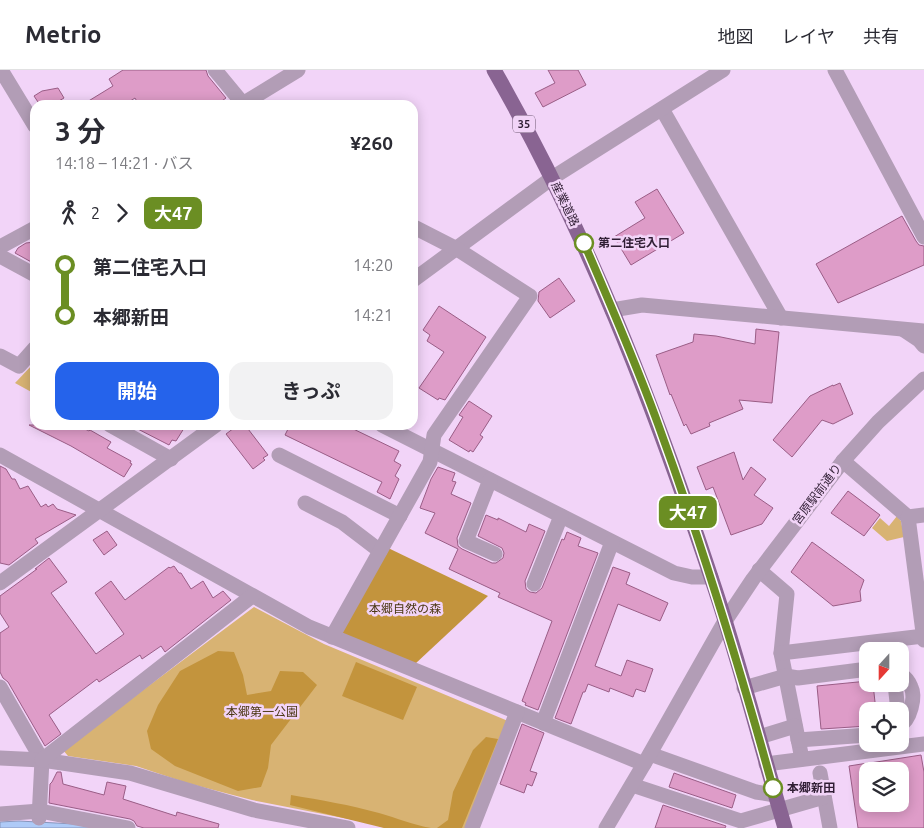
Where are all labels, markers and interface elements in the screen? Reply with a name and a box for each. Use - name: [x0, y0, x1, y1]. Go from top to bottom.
- text: Metrio: [25, 21, 102, 48]
- text: 地図: [718, 26, 754, 46]
- text: レイヤ: [782, 26, 835, 46]
- text: 共有: [863, 26, 899, 46]
- text: 3 分: [55, 115, 105, 146]
- road number: 35: [513, 116, 535, 132]
- text: ¥260: [350, 132, 393, 154]
- text: 14:18 – 14:21 · バス: [55, 154, 194, 172]
- street label: 産業道路: [549, 179, 582, 228]
- icon: walk: [55, 199, 83, 227]
- icon: forward: [108, 199, 136, 227]
- text: 大47: [154, 203, 192, 223]
- text: 2: [91, 204, 100, 222]
- marker: 第二住宅入口: [574, 233, 594, 253]
- place label: 第二住宅入口: [598, 236, 670, 249]
- text: 第二住宅入口: [93, 256, 207, 278]
- text: 14:20: [353, 256, 393, 274]
- text: 本郷新田: [93, 306, 169, 328]
- text: 14:21: [353, 306, 393, 324]
- button: 開始: [55, 362, 219, 420]
- button: きっぷ: [229, 362, 393, 420]
- street label: 宮原駅前通り: [790, 461, 843, 526]
- line badge: 大47: [659, 496, 717, 528]
- text: 大47: [669, 502, 707, 522]
- park label: 本郷自然の森: [369, 602, 441, 615]
- north arrow: [859, 642, 909, 692]
- map controls: [859, 642, 909, 812]
- button: locate: [859, 702, 909, 752]
- park label: 本郷第一公園: [226, 705, 298, 718]
- button: layers: [859, 762, 909, 812]
- marker: 本郷新田: [763, 778, 783, 798]
- place label: 本郷新田: [787, 781, 835, 794]

